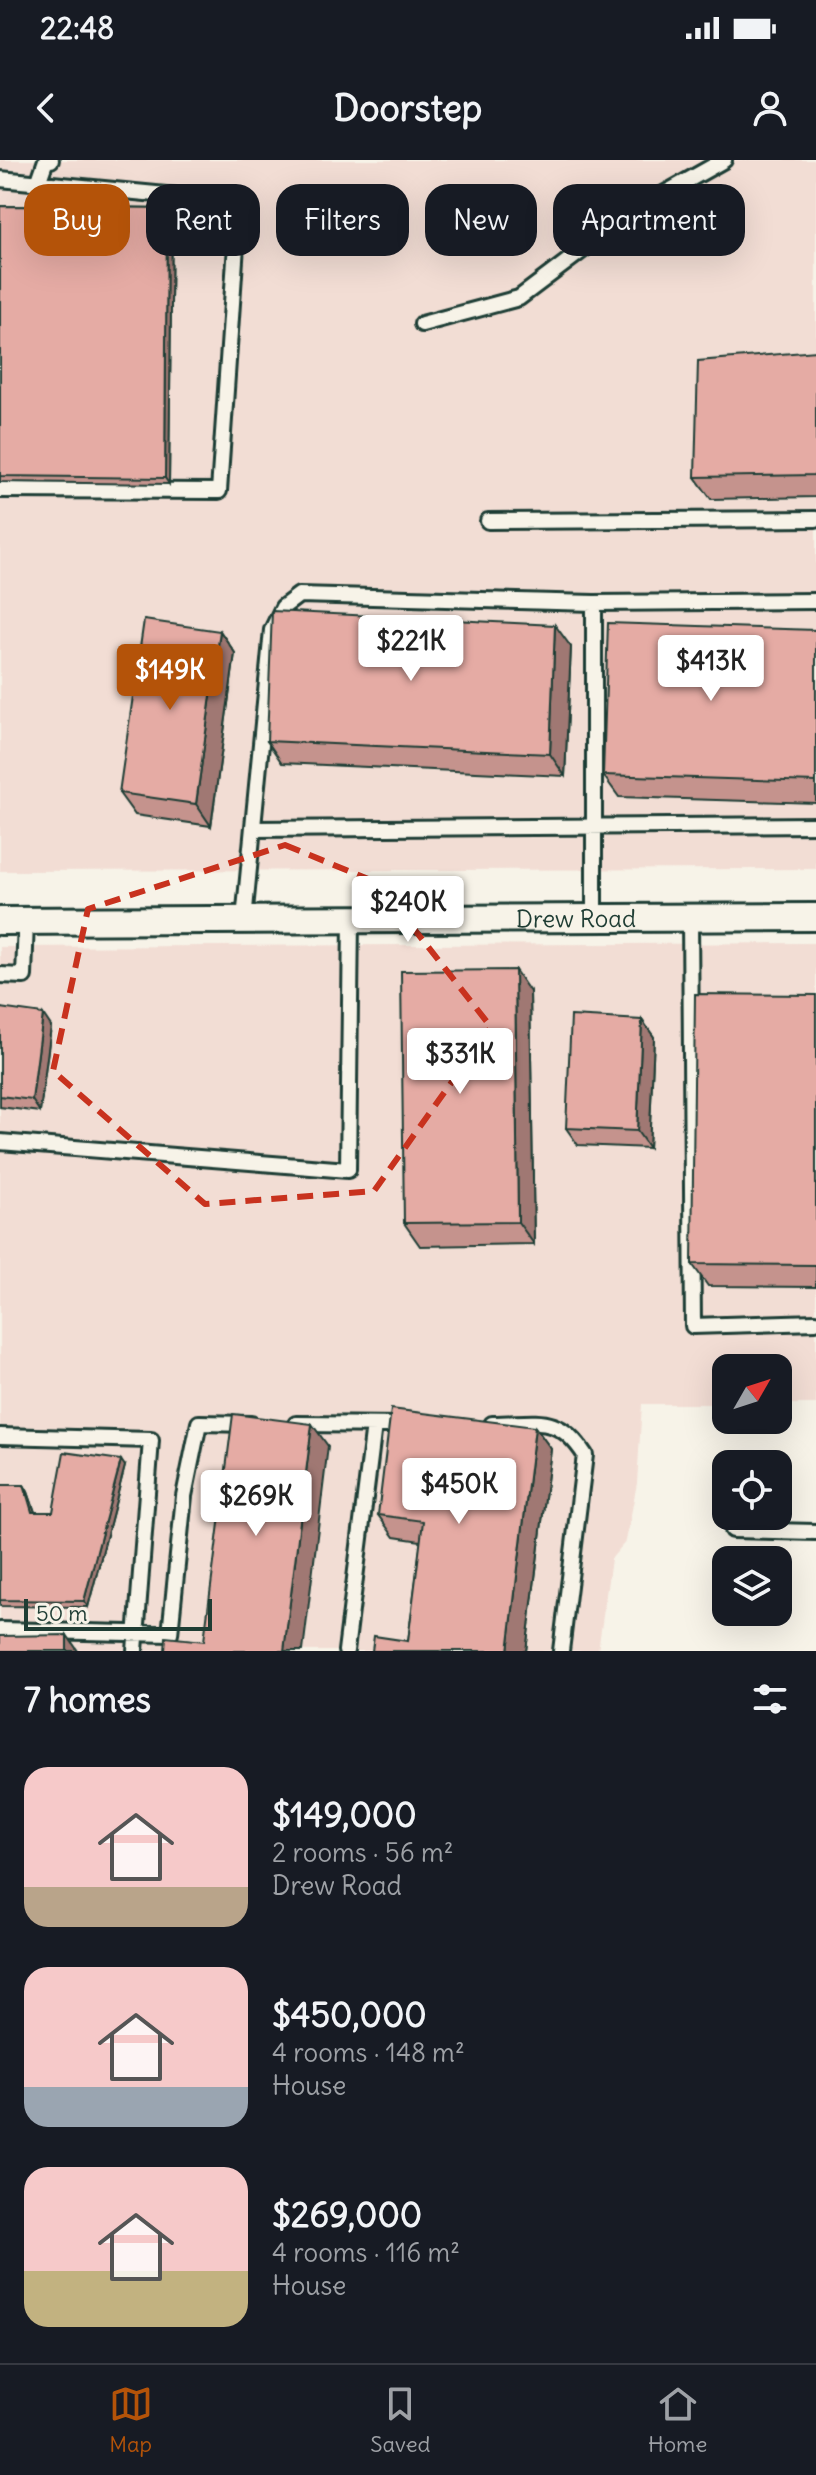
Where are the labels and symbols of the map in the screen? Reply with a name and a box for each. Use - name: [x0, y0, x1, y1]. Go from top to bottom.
- pin: $221K: [355, 615, 467, 683]
- pin: $413K: [655, 635, 767, 703]
- pin: $149K: [114, 644, 226, 712]
- pin: $240K: [352, 876, 464, 944]
- street label: Drew Road: [516, 903, 636, 933]
- pin: $331K: [404, 1028, 516, 1096]
- north arrow: [712, 1354, 792, 1434]
- pin: $450K: [403, 1458, 515, 1526]
- pin: $269K: [200, 1470, 312, 1538]
- scale bar: [24, 1595, 212, 1631]

